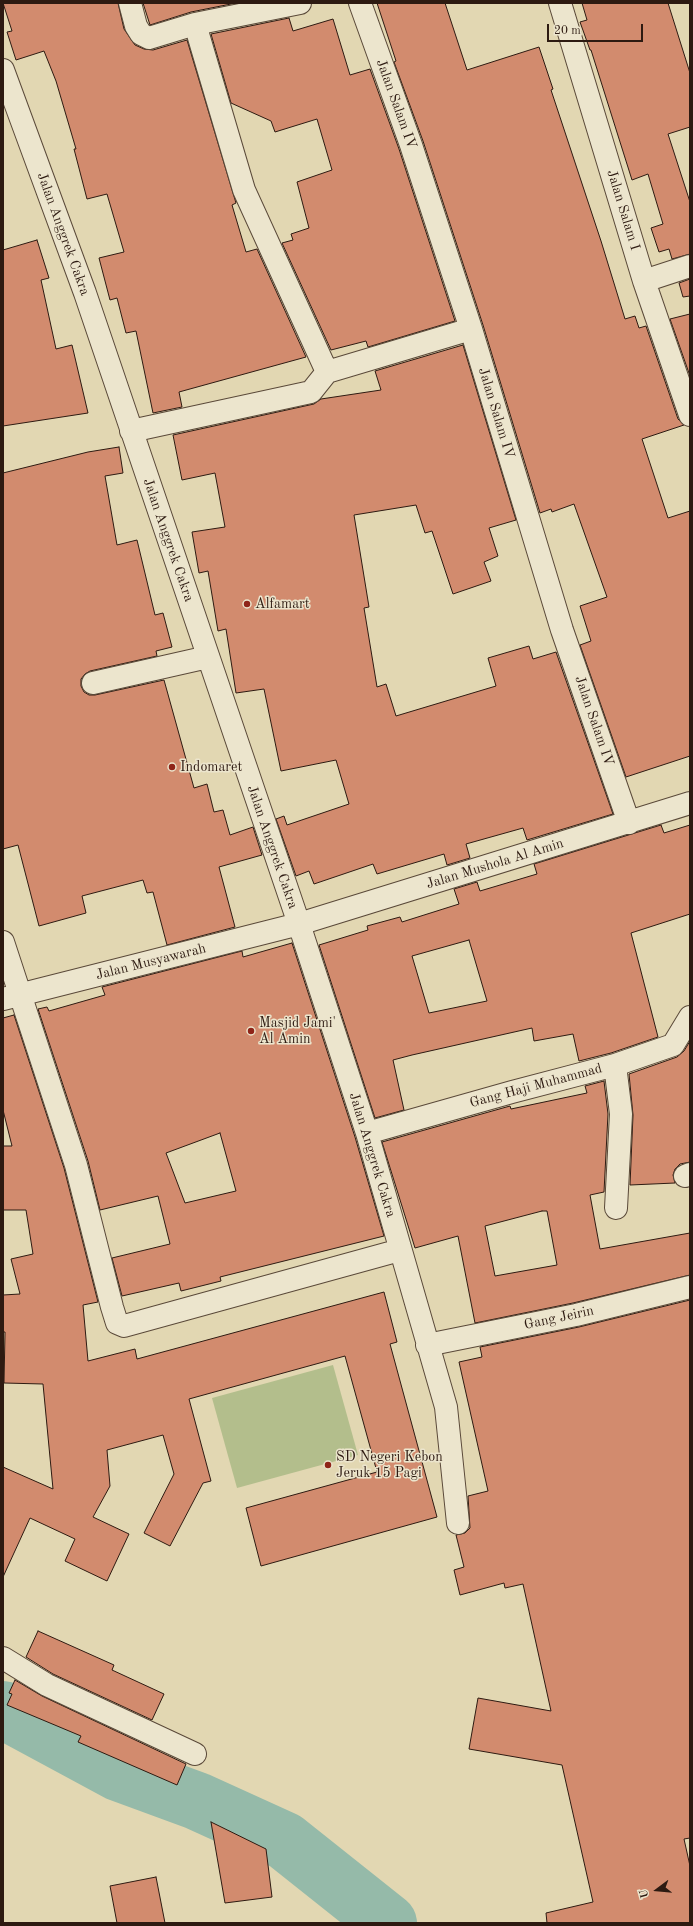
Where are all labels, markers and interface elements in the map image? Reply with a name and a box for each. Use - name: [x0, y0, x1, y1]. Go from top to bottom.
- scale bar: [549, 16, 645, 42]
- text: 20 m: [554, 25, 581, 37]
- street label: Jalan Salam IV: [372, 57, 420, 151]
- street label: Jalan Salam I: [603, 168, 643, 252]
- street label: Jalan Anggrek Cakra: [33, 170, 93, 298]
- street label: Jalan Salam IV: [474, 365, 518, 461]
- street label: Jalan Anggrek Cakra: [139, 476, 197, 604]
- place label: Alfamart: [255, 596, 310, 612]
- marker: Alfamart: [242, 599, 252, 609]
- street label: Jalan Salam IV: [571, 674, 617, 768]
- place label: Indomaret: [180, 759, 242, 775]
- marker: Indomaret: [167, 762, 177, 772]
- street label: Jalan Anggrek Cakra: [243, 783, 301, 911]
- street label: Jalan Mushola Al Amin: [424, 835, 566, 893]
- street label: Jalan Musyawarah: [94, 940, 208, 984]
- place label: Masjid Jami' Al Amin: [259, 1015, 336, 1048]
- marker: Masjid Jami' Al Amin: [246, 1026, 256, 1036]
- street label: Gang Haji Muhammad: [468, 1060, 604, 1112]
- street label: Jalan Anggrek Cakra: [345, 1091, 399, 1219]
- street label: Gang Jeirin: [523, 1302, 595, 1334]
- place label: SD Negeri Kebon Jeruk 15 Pagi: [336, 1449, 443, 1482]
- marker: SD Negeri Kebon Jeruk 15 Pagi: [323, 1460, 333, 1470]
- north arrow: [637, 1870, 677, 1910]
- text: U: [638, 1888, 651, 1899]

